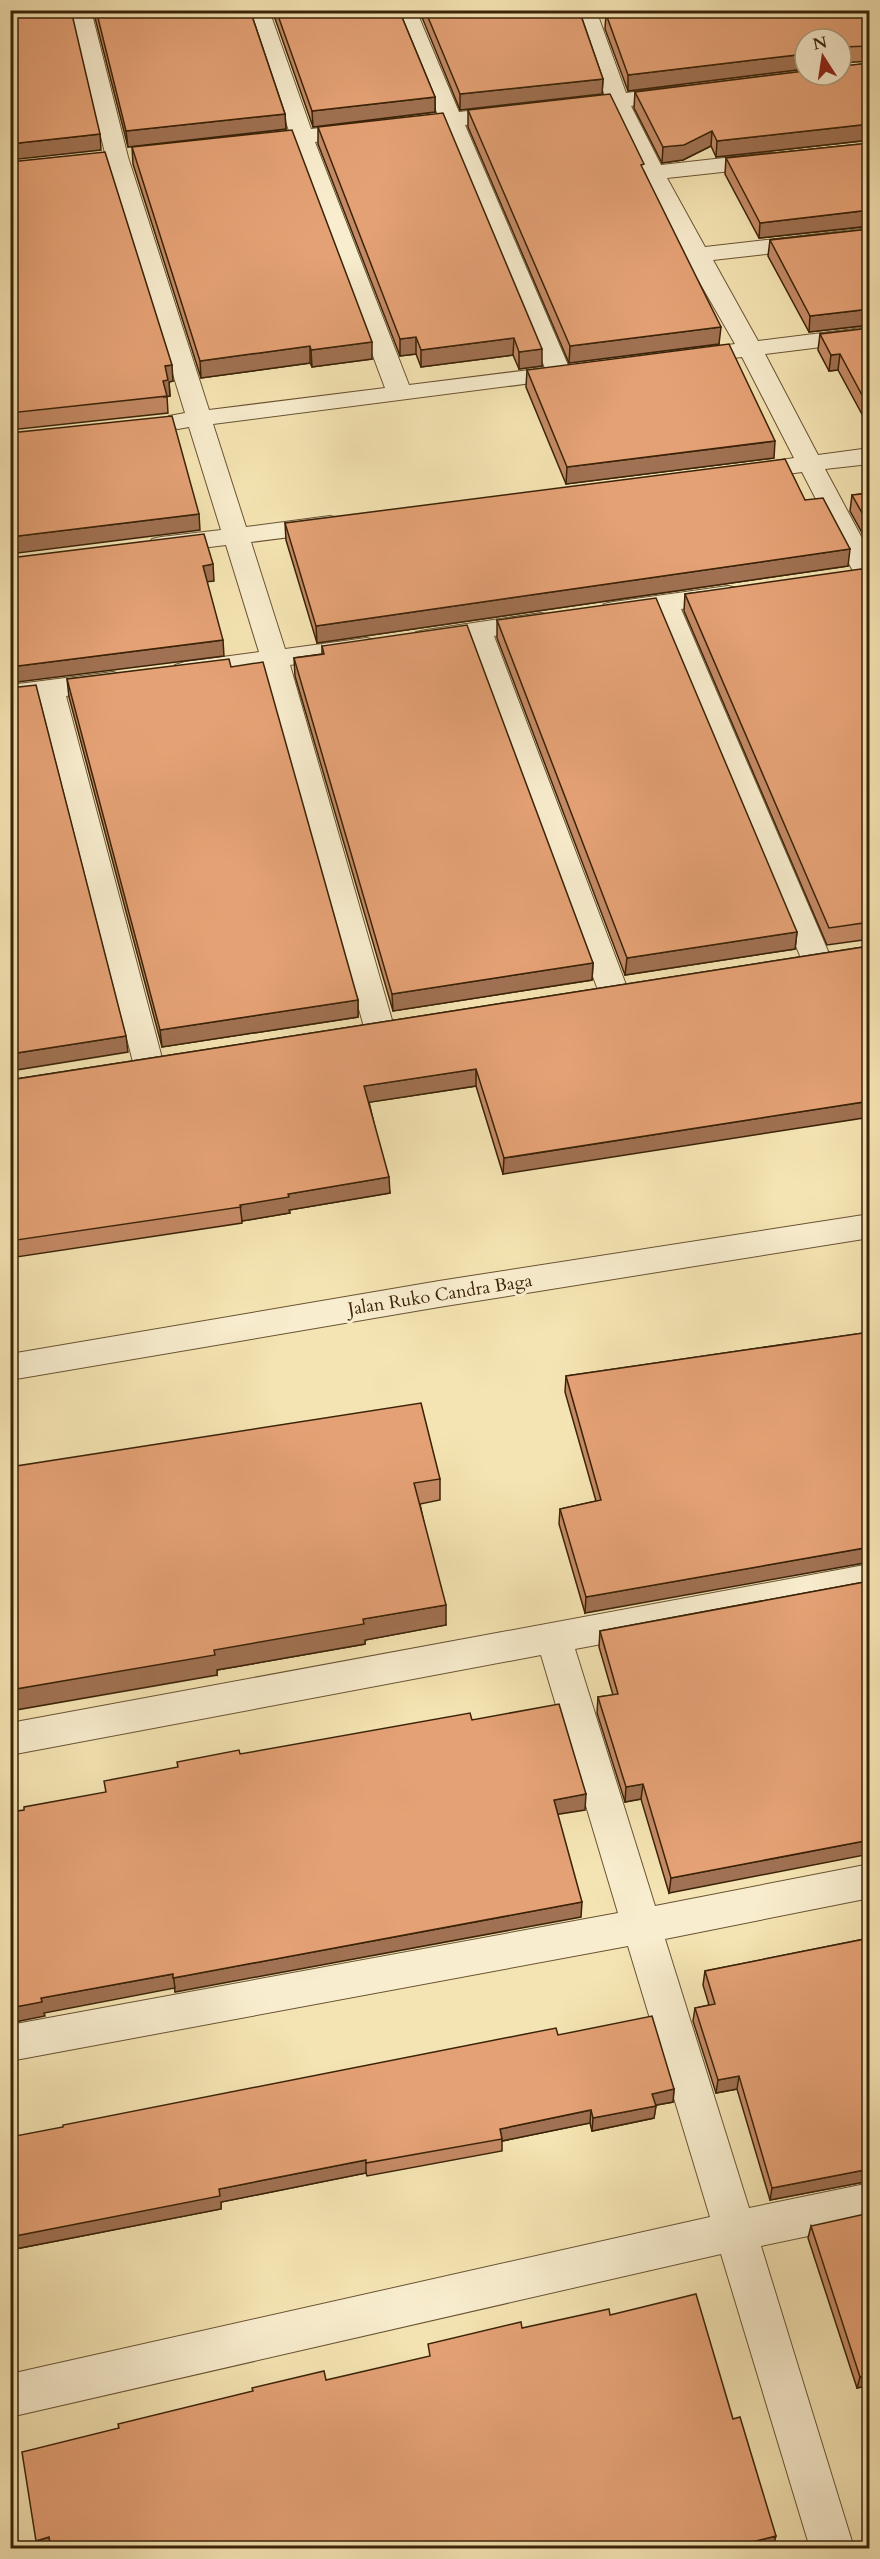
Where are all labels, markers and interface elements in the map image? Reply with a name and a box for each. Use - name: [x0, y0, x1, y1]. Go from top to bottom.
- north arrow: [793, 27, 853, 87]
- text: N: [811, 31, 829, 56]
- street label: Jalan Ruko Candra Baga: [343, 1268, 534, 1322]

